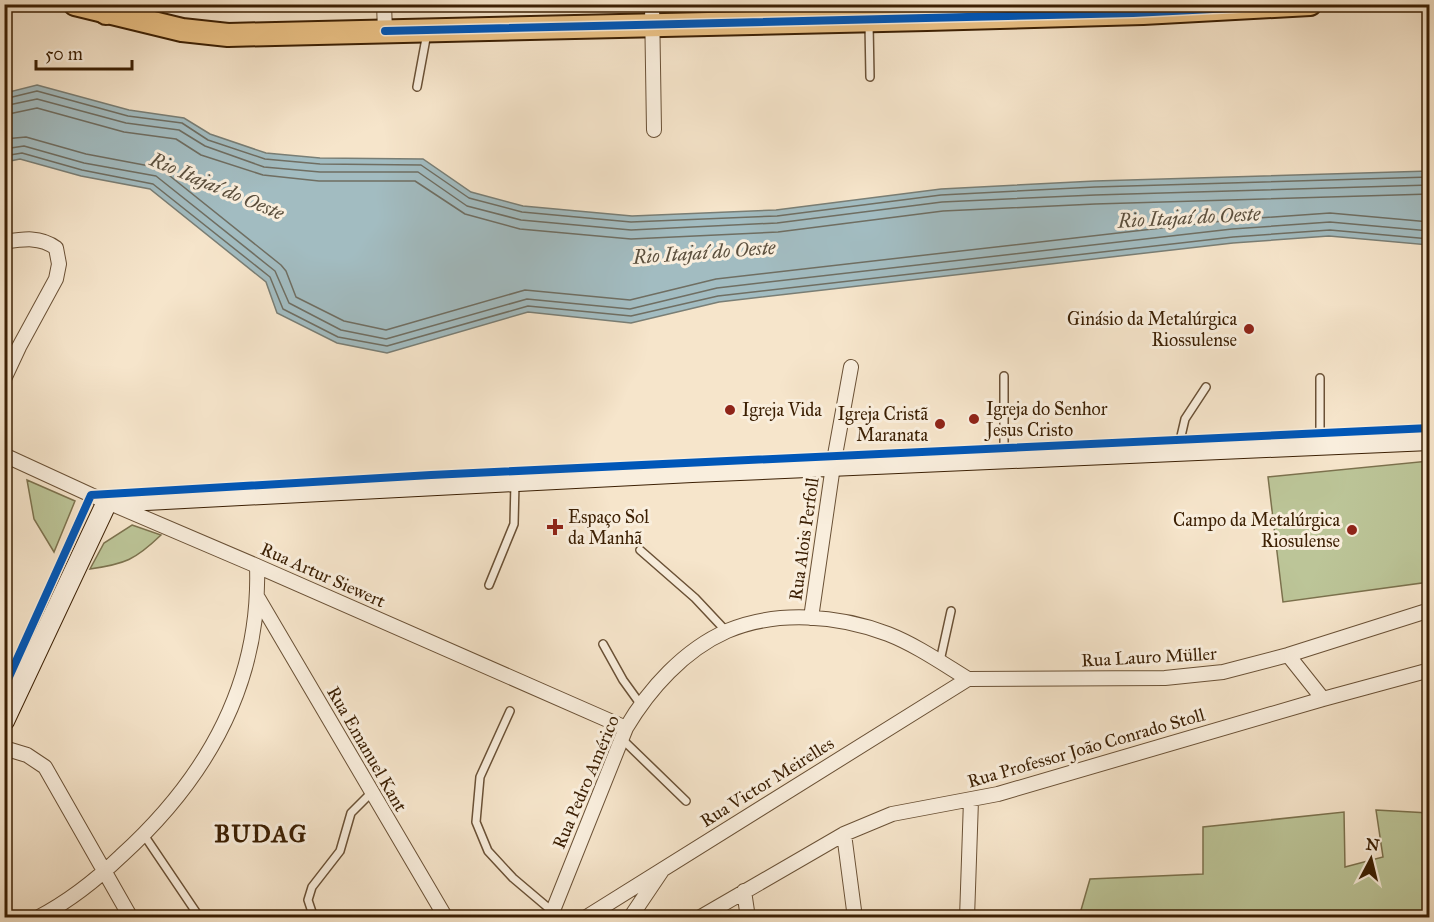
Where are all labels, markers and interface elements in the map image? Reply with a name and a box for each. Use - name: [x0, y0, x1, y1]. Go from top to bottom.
- scale bar: [36, 33, 132, 71]
- text: 50 m: [45, 43, 83, 65]
- water label: Rio Itajaí do Oeste: [146, 147, 288, 225]
- water label: Rio Itajaí do Oeste: [1116, 201, 1262, 233]
- water label: Rio Itajaí do Oeste: [631, 235, 777, 269]
- place label: Ginásio da Metalúrgica Riossulense: [1067, 308, 1237, 351]
- marker: Ginásio da Metalúrgica Riossulense: [1242, 322, 1256, 336]
- place label: Igreja do Senhor Jesus Cristo: [984, 398, 1108, 442]
- place label: Igreja Vida: [742, 399, 822, 422]
- marker: Igreja Vida: [723, 403, 737, 417]
- place label: Igreja Cristã Maranata: [838, 403, 928, 446]
- marker: Igreja do Senhor Jesus Cristo: [967, 412, 981, 426]
- marker: Igreja Cristã Maranata: [933, 417, 947, 431]
- street label: Rua Alois Perfoll: [784, 476, 824, 602]
- place label: Espaço Sol da Manhã: [568, 506, 649, 549]
- place label: Campo da Metalúrgica Riosulense: [1173, 509, 1340, 552]
- marker: Espaço Sol da Manhã: [546, 518, 564, 536]
- marker: Campo da Metalúrgica Riosulense: [1345, 523, 1359, 537]
- street label: Rua Artur Siewert: [257, 538, 389, 613]
- street label: Rua Lauro Müller: [1081, 642, 1218, 672]
- street label: Rua Emanuel Kant: [322, 682, 412, 816]
- street label: Rua Professor João Conrado Stoll: [965, 703, 1208, 793]
- street label: Rua Pedro Américo: [548, 712, 624, 852]
- street label: Rua Victor Meirelles: [696, 732, 838, 832]
- district label: BUDAG: [214, 819, 308, 849]
- north arrow: [1341, 829, 1401, 889]
- text: N: [1365, 834, 1381, 855]

